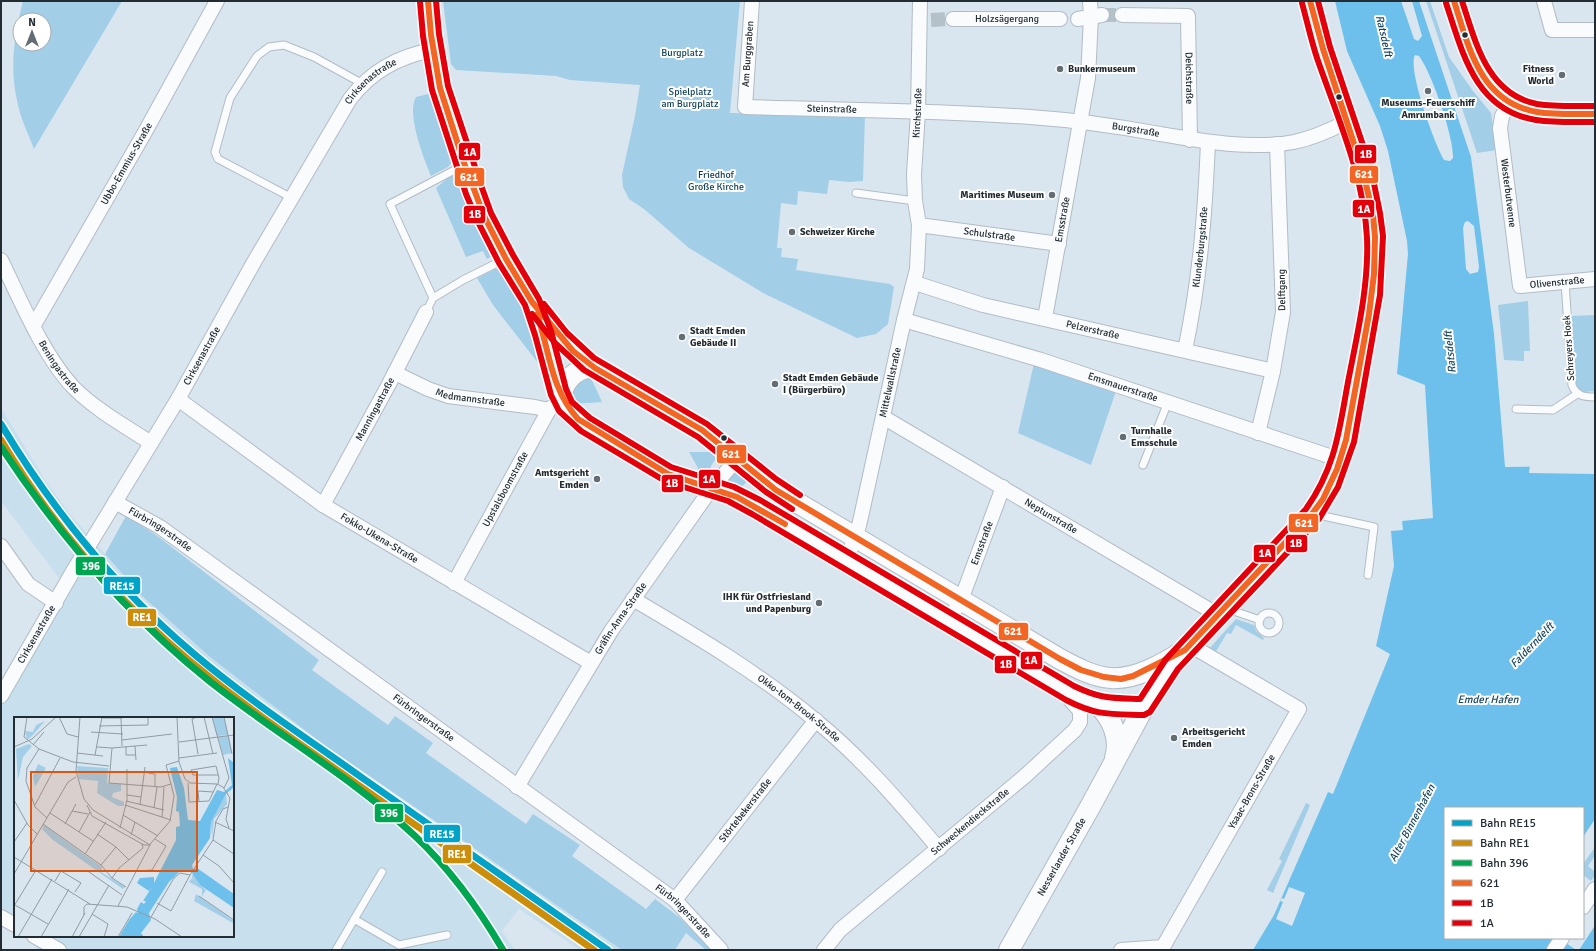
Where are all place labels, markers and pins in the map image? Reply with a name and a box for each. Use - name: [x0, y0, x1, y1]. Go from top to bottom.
- unlabelled marker: [1460, 30, 1470, 40]
- place label: Bunkermuseum: [1068, 63, 1136, 75]
- place label: Fitness World: [1523, 63, 1555, 87]
- marker: Bunkermuseum: [1055, 64, 1065, 74]
- marker: Fitness World: [1557, 70, 1567, 80]
- marker: Museums-Feuerschiff Amrumbank: [1423, 86, 1433, 96]
- unlabelled marker: [1334, 92, 1344, 102]
- place label: Museums-Feuerschiff Amrumbank: [1381, 97, 1476, 121]
- place label: Maritimes Museum: [960, 189, 1044, 201]
- marker: Maritimes Museum: [1047, 190, 1057, 200]
- place label: Schweizer Kirche: [800, 226, 875, 238]
- marker: Schweizer Kirche: [787, 227, 797, 237]
- place label: Stadt Emden Gebäude II: [690, 325, 746, 349]
- marker: Stadt Emden Gebäude II: [677, 332, 687, 342]
- place label: Stadt Emden Gebäude I (Bürgerbüro): [783, 372, 878, 396]
- marker: Stadt Emden Gebäude I (Bürgerbüro): [770, 379, 780, 389]
- place label: Turnhalle Emsschule: [1131, 425, 1177, 449]
- marker: Turnhalle Emsschule: [1118, 432, 1128, 442]
- unlabelled marker: [719, 433, 729, 443]
- place label: Amtsgericht Emden: [535, 467, 590, 491]
- marker: Amtsgericht Emden: [592, 474, 602, 484]
- place label: IHK für Ostfriesland und Papenburg: [723, 591, 812, 615]
- marker: IHK für Ostfriesland und Papenburg: [814, 598, 824, 608]
- place label: Arbeitsgericht Emden: [1182, 726, 1245, 750]
- marker: Arbeitsgericht Emden: [1169, 733, 1179, 743]

